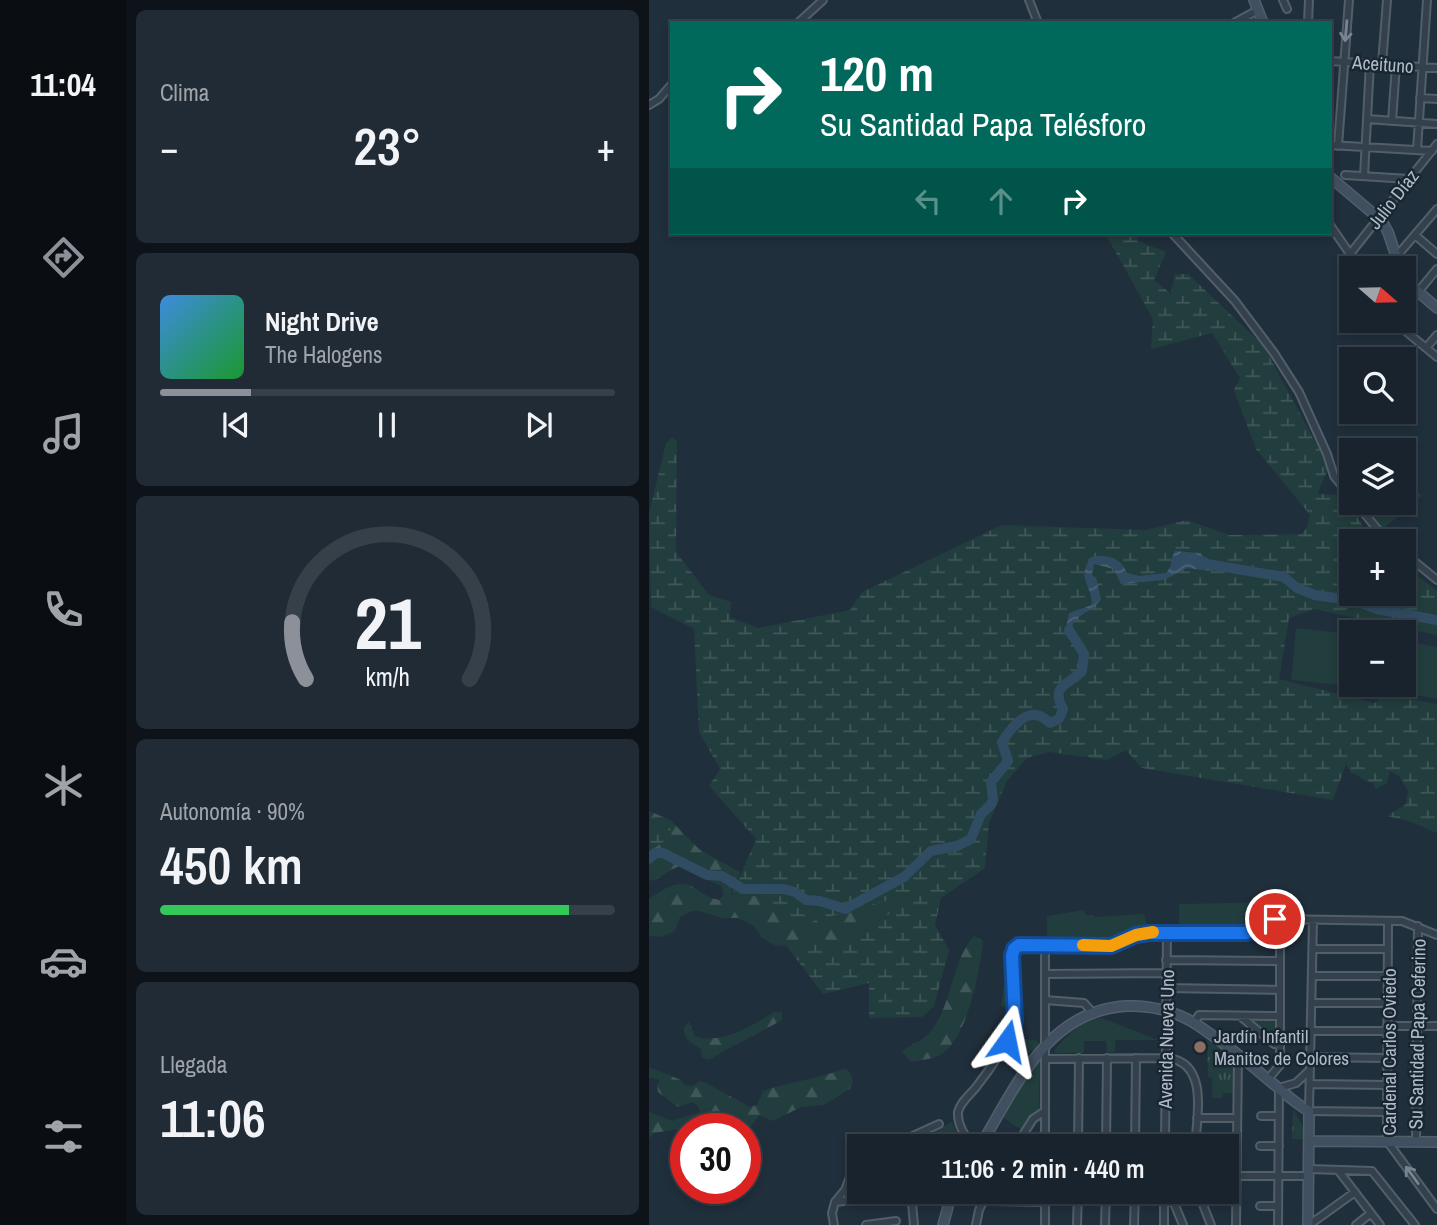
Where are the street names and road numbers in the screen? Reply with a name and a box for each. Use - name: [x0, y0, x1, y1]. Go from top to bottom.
- street label: Aceituno: [1350, 49, 1415, 79]
- street label: Julio Díaz: [1361, 164, 1425, 234]
- street label: Su Santidad Papa Ceferino: [1402, 938, 1432, 1130]
- street label: Cardenal Carlos Oviedo: [1376, 968, 1402, 1136]
- street label: Avenida Nueva Uno: [1152, 969, 1180, 1110]

